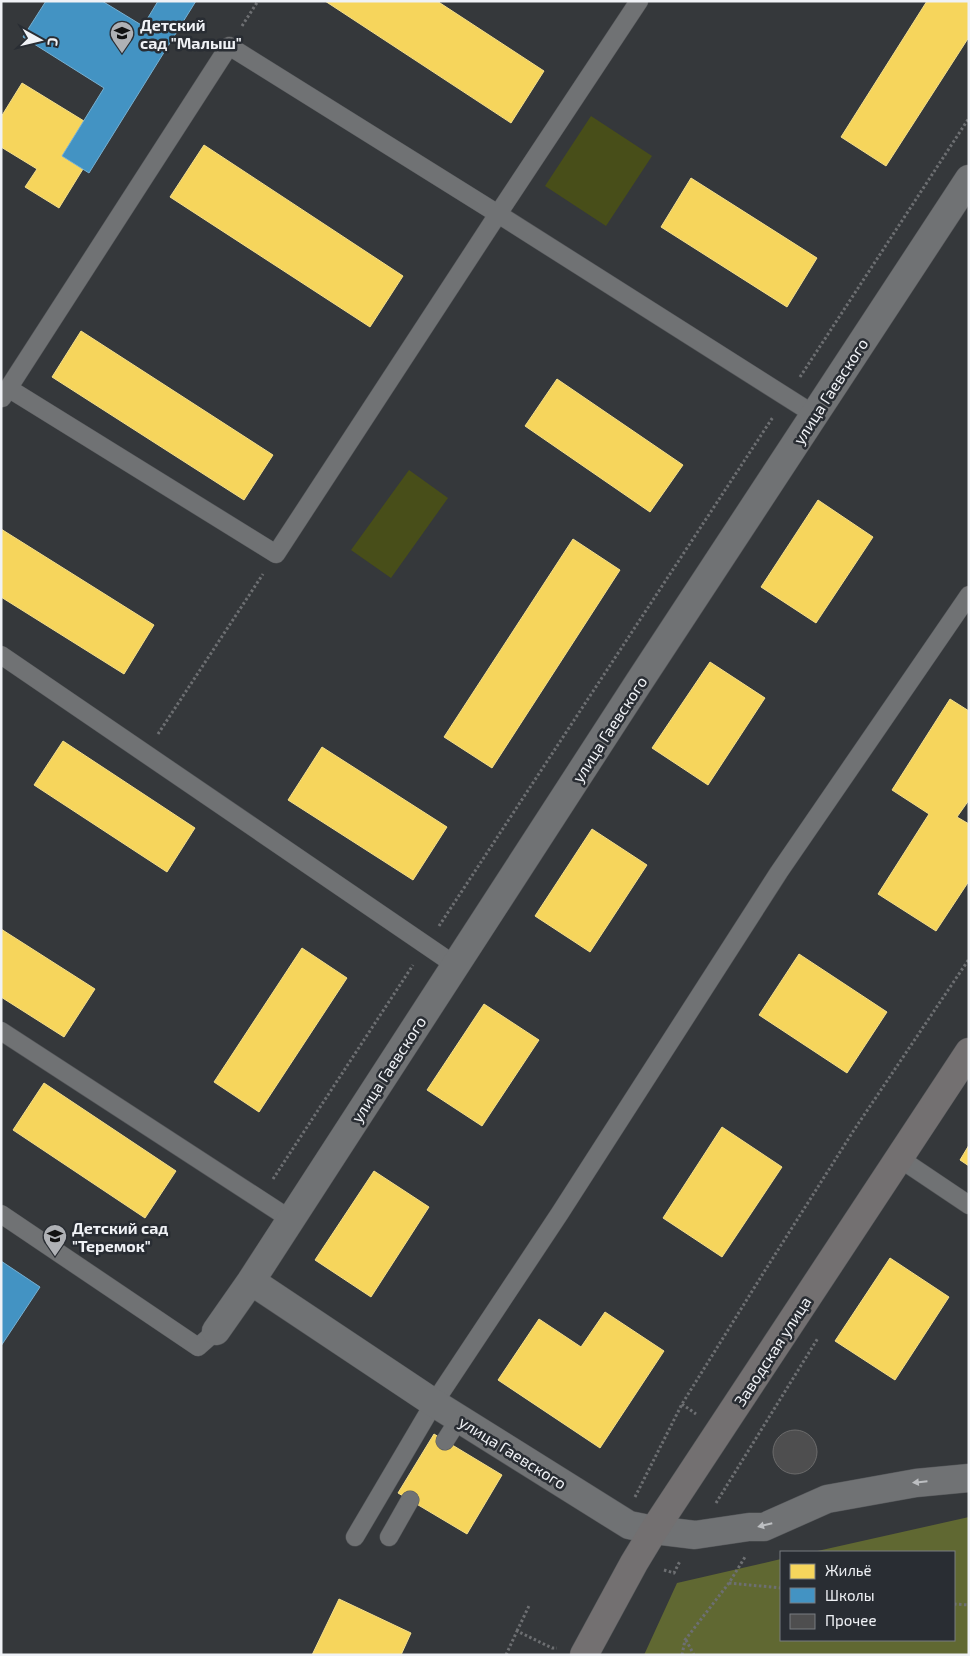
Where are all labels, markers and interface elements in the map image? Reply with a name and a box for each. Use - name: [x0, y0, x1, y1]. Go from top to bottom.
- north arrow: [15, 15, 65, 65]
- place label: Детский сад "Малыш": [140, 15, 242, 52]
- school or university icon: Детский сад "Малыш": [109, 20, 135, 54]
- text: С: [44, 37, 62, 47]
- street label: улица Гаевского: [789, 334, 872, 448]
- street label: улица Гаевского: [568, 672, 651, 786]
- street label: улица Гаевского: [347, 1012, 430, 1126]
- place label: Детский сад "Теремок": [72, 1218, 168, 1255]
- school or university icon: Детский сад "Теремок": [42, 1223, 68, 1257]
- street label: Заводская улица: [729, 1293, 815, 1410]
- street label: улица Гаевского: [455, 1411, 570, 1493]
- one-way arrow: [912, 1479, 928, 1487]
- one-way arrow: [757, 1521, 772, 1529]
- legend: [780, 1551, 955, 1641]
- text: Жильё: [825, 1561, 872, 1579]
- text: Школы: [825, 1586, 875, 1604]
- text: Прочее: [825, 1611, 877, 1629]

